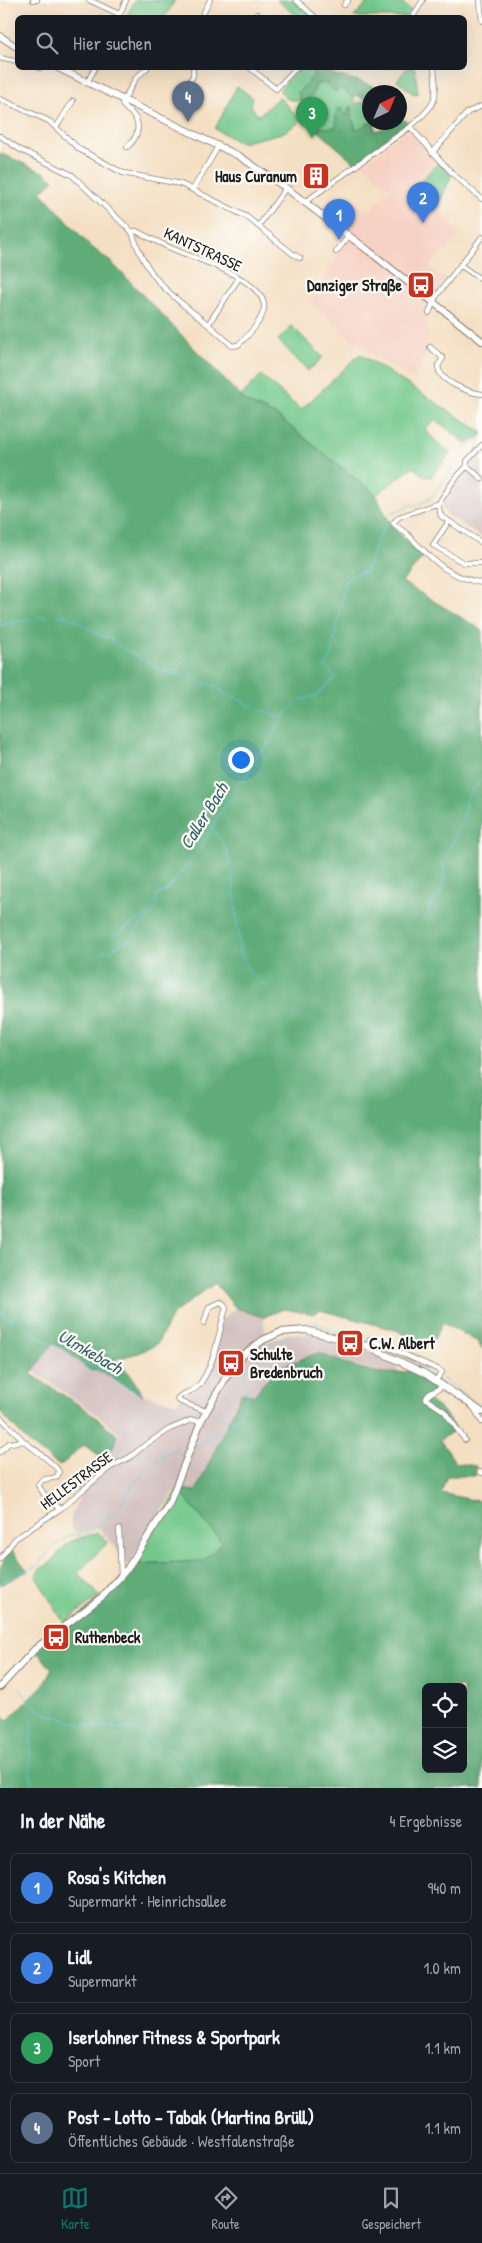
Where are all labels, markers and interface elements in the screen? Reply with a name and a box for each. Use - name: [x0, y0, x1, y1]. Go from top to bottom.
- search box: [15, 15, 467, 70]
- icon: search: [33, 29, 61, 57]
- text: Hier suchen: [73, 30, 152, 56]
- pin: 4: [172, 81, 204, 122]
- north arrow: [362, 85, 407, 130]
- pin: 3: [296, 97, 328, 138]
- building icon: Haus Curanum: [301, 161, 331, 191]
- place label: Haus Curanum: [215, 165, 297, 187]
- pin: 2: [407, 182, 439, 223]
- pin: 1: [323, 199, 355, 240]
- street label: KANTSTRASSE: [160, 221, 246, 277]
- bus stop icon: Danziger Straße: [406, 270, 436, 300]
- place label: Danziger Straße: [307, 274, 403, 297]
- your location: [228, 747, 254, 773]
- water label: Caller Bach: [173, 777, 234, 854]
- water label: Ulmkebach: [53, 1323, 128, 1381]
- bus stop icon: C.W. Albert: [335, 1328, 365, 1358]
- place label: C.W. Albert: [369, 1332, 435, 1354]
- place label: Schulte Bredenbruch: [250, 1343, 323, 1383]
- bus stop icon: Schulte Bredenbruch: [216, 1348, 246, 1378]
- street label: HELLESTRASSE: [35, 1446, 117, 1514]
- bus stop icon: Ruthenbeck: [41, 1622, 71, 1652]
- place label: Ruthenbeck: [75, 1626, 141, 1648]
- map controls: [422, 1683, 467, 1773]
- button: locate: [422, 1683, 467, 1728]
- button: layers: [422, 1728, 467, 1773]
- text: In der Nähe: [20, 1806, 105, 1835]
- text: 4 Ergebnisse: [390, 1810, 462, 1832]
- text: Rosa's Kitchen: [68, 1864, 166, 1890]
- text: 1: [34, 1877, 40, 1899]
- text: 940 m: [427, 1877, 461, 1899]
- text: Supermarkt · Heinrichsallee: [68, 1890, 227, 1912]
- text: Lidl: [68, 1944, 92, 1970]
- text: 2: [33, 1957, 41, 1979]
- text: 1.0 km: [423, 1957, 461, 1979]
- text: Supermarkt: [68, 1970, 137, 1992]
- text: Iserlohner Fitness & Sportpark: [68, 2024, 280, 2050]
- text: 3: [33, 2037, 41, 2059]
- text: 1.1 km: [425, 2037, 461, 2059]
- text: Sport: [68, 2050, 100, 2072]
- text: Post - Lotto - Tabak (Martina Brüll): [68, 2104, 314, 2130]
- text: 4: [34, 2117, 40, 2139]
- text: 1.1 km: [425, 2117, 461, 2139]
- text: Öffentliches Gebäude · Westfalenstraße: [68, 2130, 295, 2152]
- tab: Karte: [61, 2184, 90, 2233]
- tab: Route: [212, 2184, 240, 2233]
- tab: Gespeichert: [362, 2184, 421, 2233]

